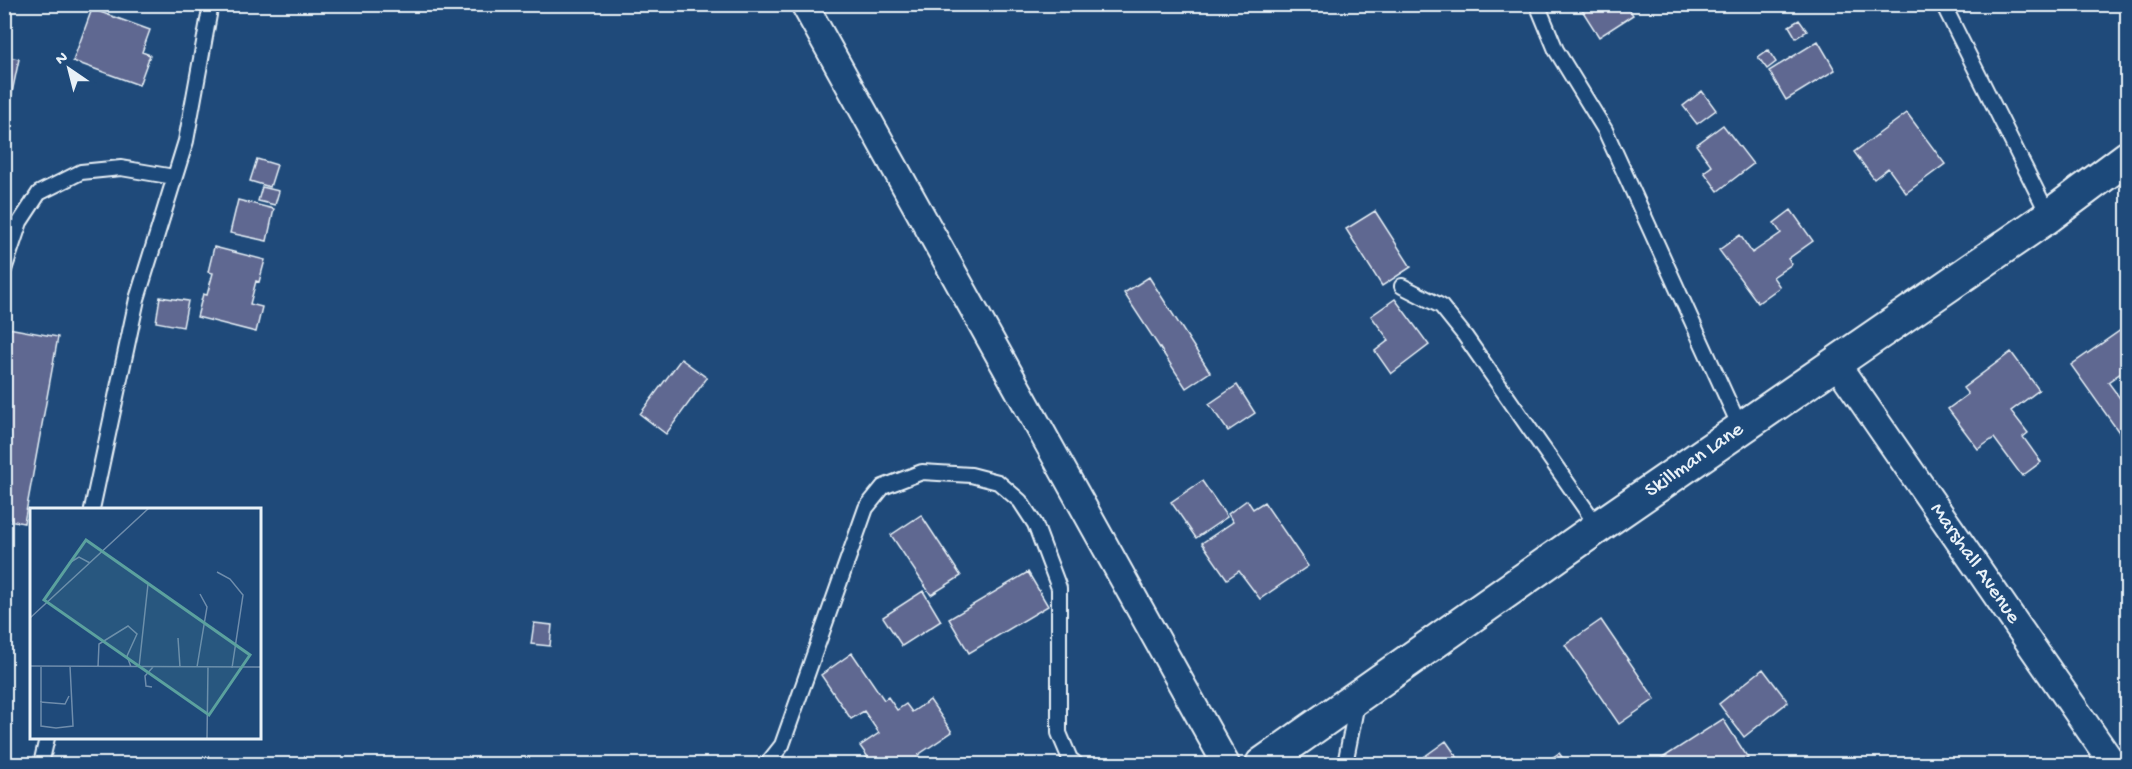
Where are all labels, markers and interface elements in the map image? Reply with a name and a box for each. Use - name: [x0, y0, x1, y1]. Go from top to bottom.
- north arrow: [39, 39, 99, 99]
- text: N: [53, 48, 73, 70]
- street label: Skillman Lane: [1641, 417, 1750, 504]
- street label: Marshall Avenue: [1923, 499, 2026, 630]
- inset map: [30, 508, 261, 739]

